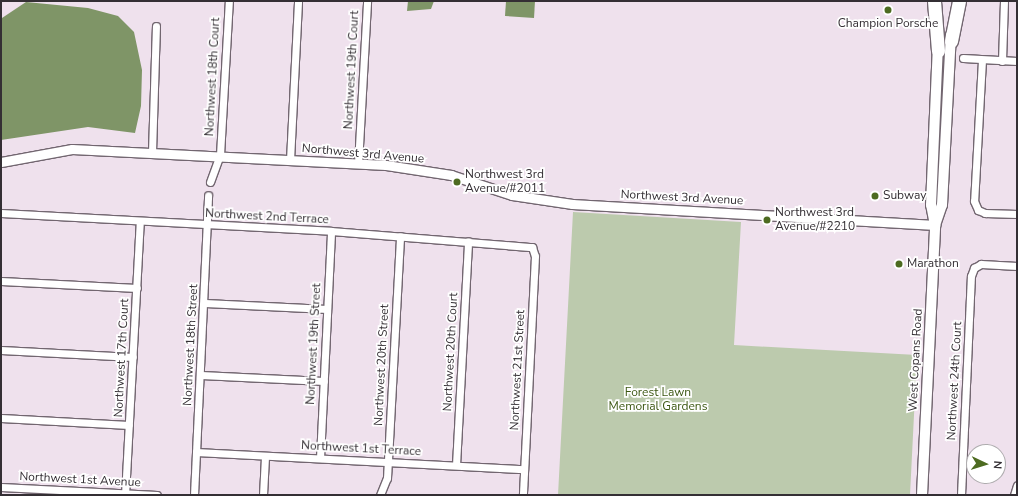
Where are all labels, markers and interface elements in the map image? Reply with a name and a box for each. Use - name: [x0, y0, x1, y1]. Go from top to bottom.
- marker: Champion Porsche: [883, 5, 893, 15]
- street label: Northwest 19th Court: [342, 10, 362, 130]
- street label: Northwest 18th Court: [203, 17, 223, 137]
- place label: Champion Porsche: [838, 17, 938, 31]
- street label: Northwest 3rd Avenue: [301, 141, 425, 167]
- place label: Northwest 3rd Avenue/#2011: [465, 168, 545, 196]
- marker: Northwest 3rd Avenue/#2011: [452, 177, 462, 187]
- street label: Northwest 3rd Avenue: [620, 188, 744, 208]
- place label: Subway: [883, 189, 926, 203]
- marker: Subway: [870, 191, 880, 201]
- place label: Northwest 3rd Avenue/#2210: [775, 206, 855, 234]
- street label: Northwest 2nd Terrace: [205, 207, 329, 227]
- marker: Northwest 3rd Avenue/#2210: [762, 215, 772, 225]
- place label: Marathon: [907, 257, 959, 271]
- marker: Marathon: [894, 259, 904, 269]
- street label: Northwest 19th Street: [304, 283, 324, 405]
- street label: Northwest 18th Street: [181, 284, 201, 406]
- street label: Northwest 20th Court: [441, 292, 461, 412]
- street label: Northwest 17th Court: [112, 298, 132, 418]
- street label: Northwest 20th Street: [372, 304, 392, 426]
- street label: West Copans Road: [906, 308, 926, 412]
- street label: Northwest 21st Street: [508, 309, 528, 431]
- street label: Northwest 24th Court: [945, 321, 965, 441]
- park label: Forest Lawn Memorial Gardens: [609, 386, 707, 414]
- street label: Northwest 1st Terrace: [301, 439, 421, 459]
- north arrow: [966, 444, 1006, 484]
- text: N: [990, 460, 1005, 469]
- street label: Northwest 1st Avenue: [19, 470, 141, 490]

